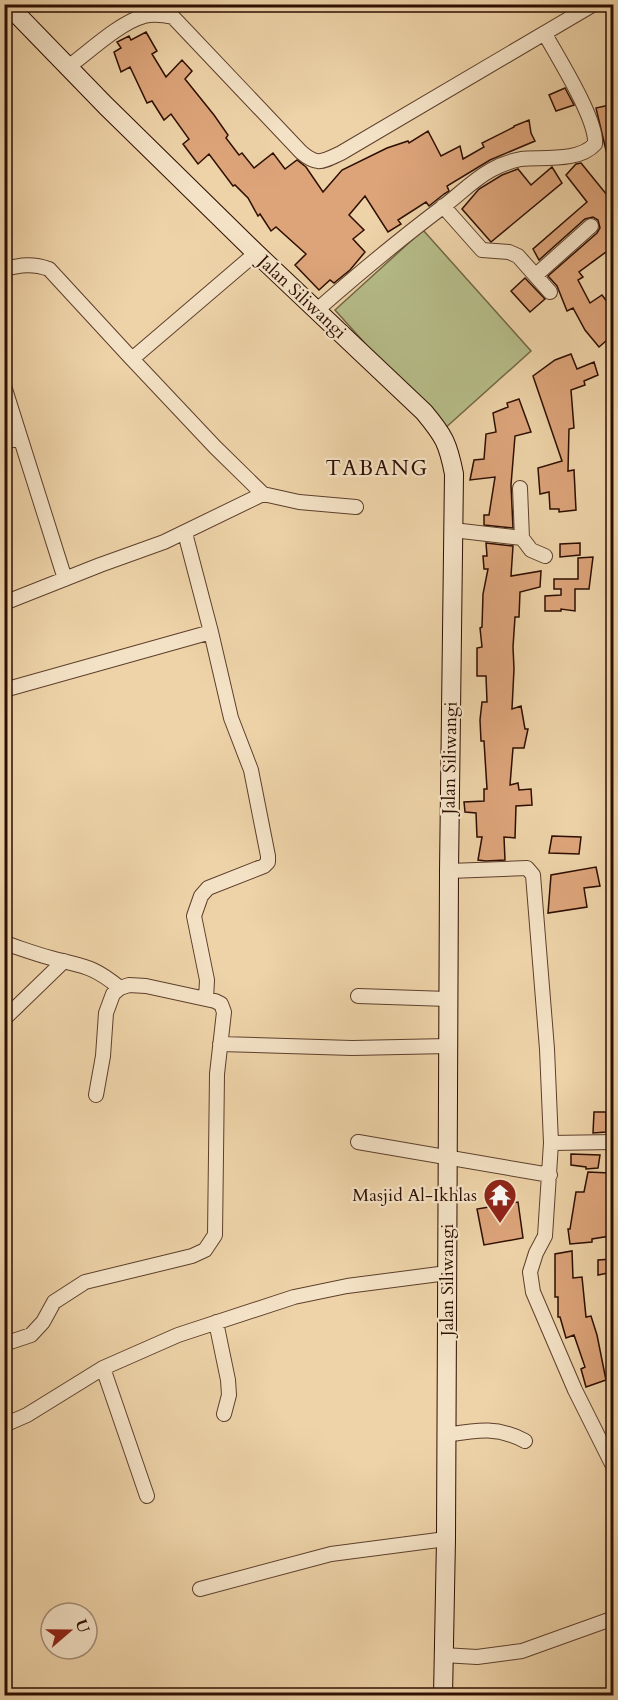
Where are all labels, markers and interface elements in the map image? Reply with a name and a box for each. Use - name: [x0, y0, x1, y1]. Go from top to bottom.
- street label: Jalan Siliwangi: [250, 247, 352, 345]
- district label: TABANG: [325, 454, 429, 483]
- street label: Jalan Siliwangi: [436, 701, 463, 818]
- temple icon: Masjid Al-Ikhlas: [482, 1177, 518, 1224]
- place label: Masjid Al-Ikhlas: [352, 1183, 477, 1208]
- street label: Jalan Siliwangi: [435, 1224, 460, 1339]
- north arrow: [39, 1601, 99, 1661]
- text: U: [70, 1616, 95, 1636]

